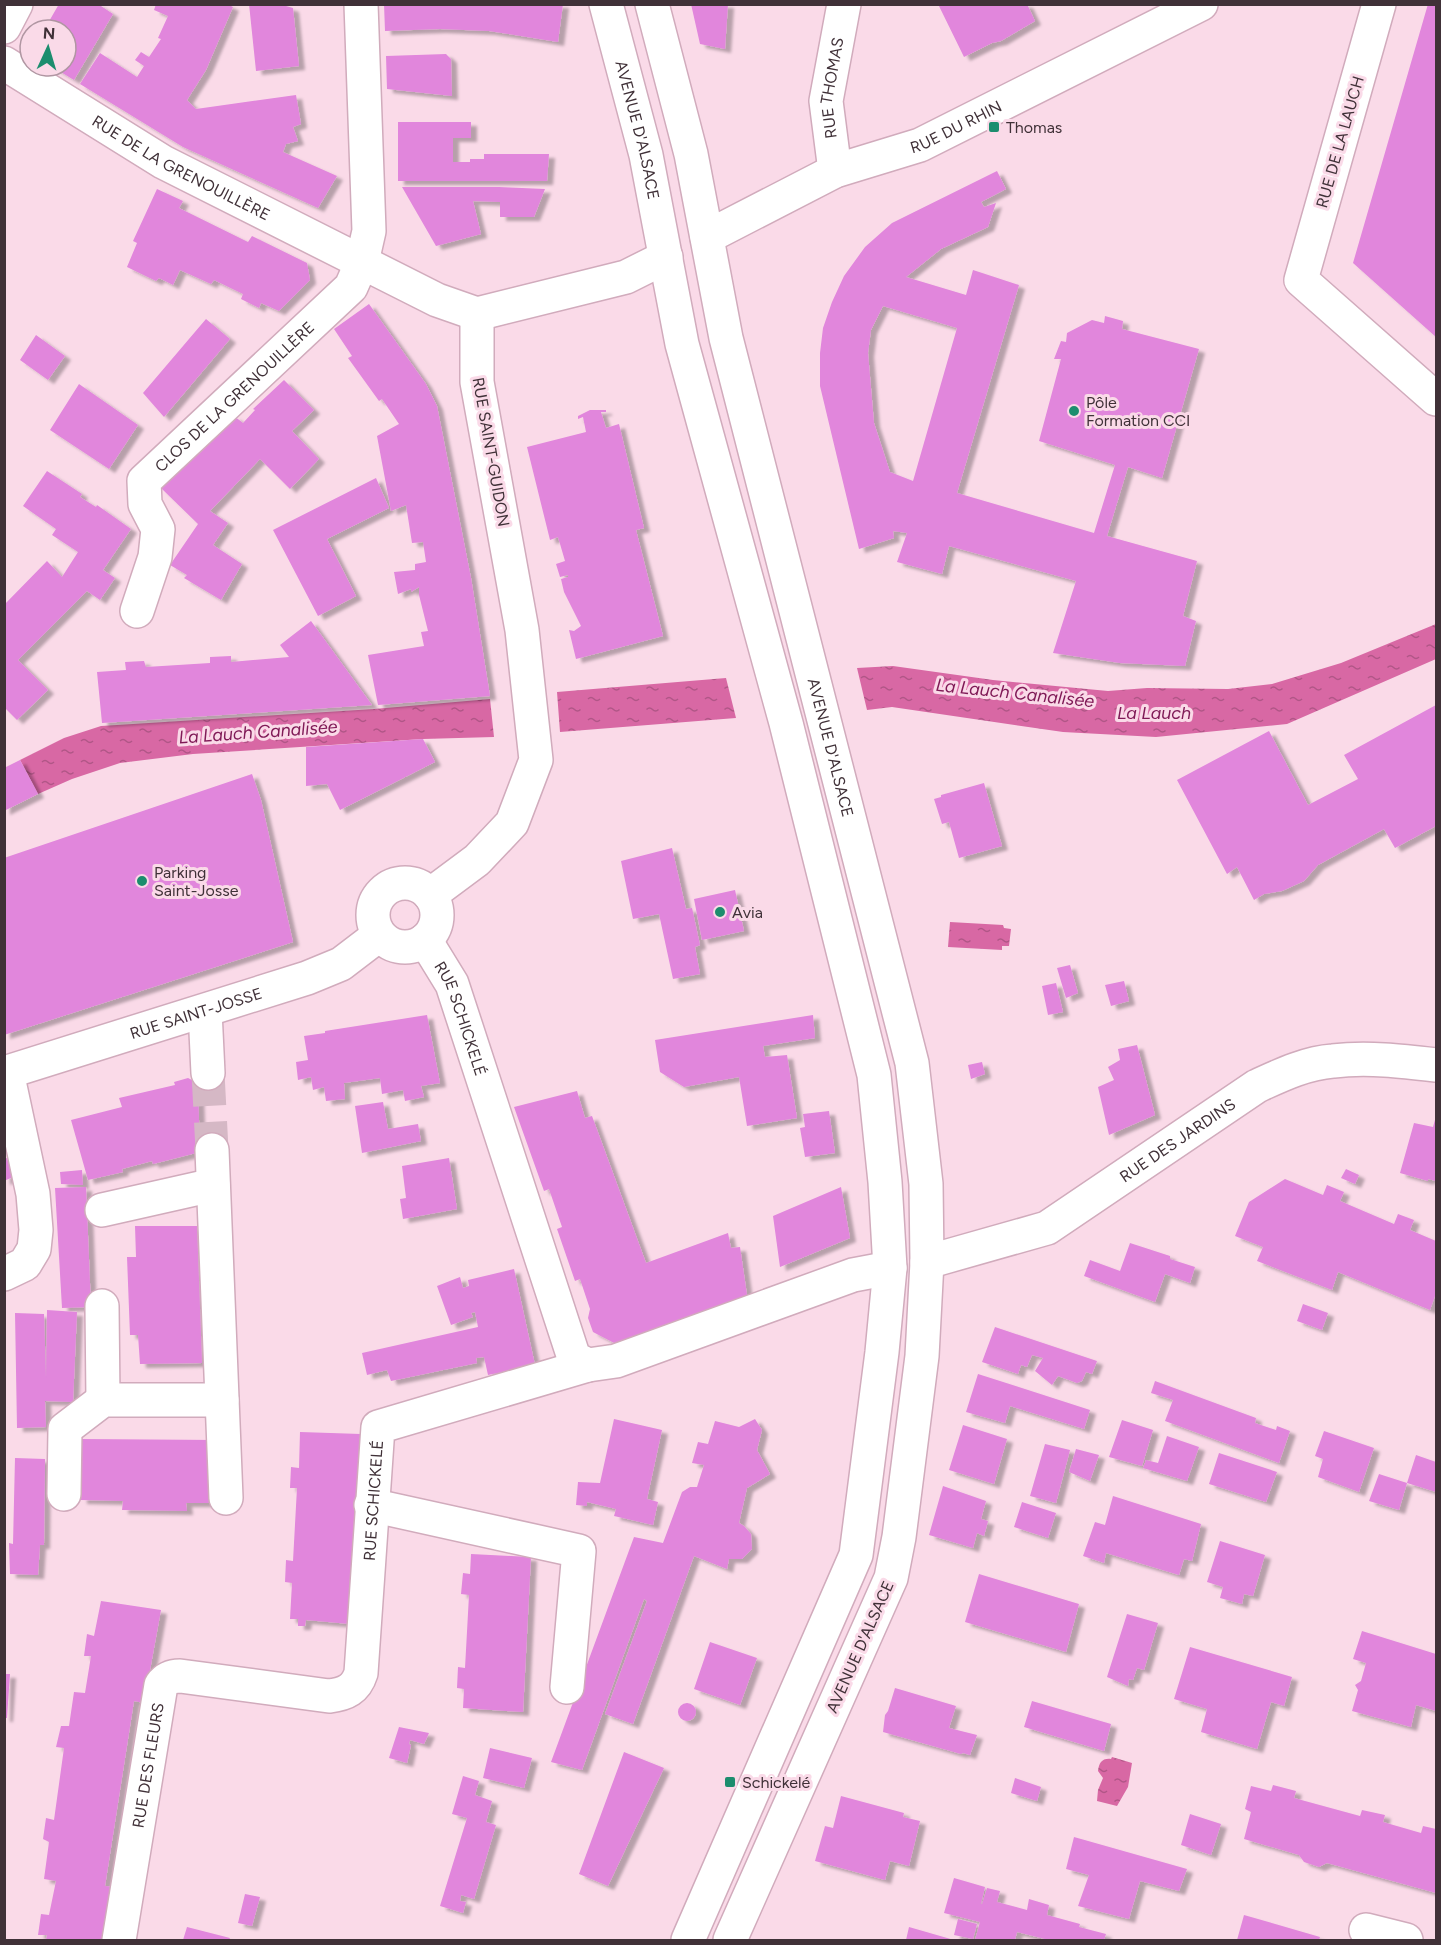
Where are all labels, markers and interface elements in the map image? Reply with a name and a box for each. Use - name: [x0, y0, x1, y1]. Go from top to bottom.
- north arrow: [18, 18, 78, 78]
- text: N: [42, 24, 56, 43]
- street label: RUE THOMAS: [816, 36, 847, 140]
- street label: AVENUE D'ALSACE: [612, 58, 664, 201]
- street label: RUE DE LA LAUCH: [1312, 74, 1368, 210]
- street label: RUE DU RHIN: [908, 96, 1005, 157]
- street label: RUE DE LA GRENOUILLÈRE: [89, 111, 273, 224]
- place label: Thomas: [1006, 118, 1062, 137]
- marker: Thomas: [987, 120, 1001, 134]
- street label: CLOS DE LA GRENOUILLÈRE: [151, 317, 318, 476]
- street label: RUE SAINT-GUIDON: [469, 376, 513, 528]
- place label: Pôle Formation CCI: [1086, 393, 1190, 430]
- marker: Pôle Formation CCI: [1067, 404, 1081, 418]
- water label: La Lauch Canalisée: [935, 674, 1095, 712]
- street label: AVENUE D'ALSACE: [804, 676, 858, 819]
- water label: La Lauch: [1117, 702, 1191, 724]
- water label: La Lauch Canalisée: [178, 715, 338, 749]
- place label: Parking Saint-Josse: [154, 863, 239, 900]
- marker: Parking Saint-Josse: [135, 874, 149, 888]
- place label: Avia: [732, 903, 763, 922]
- marker: Avia: [713, 905, 727, 919]
- street label: RUE SCHICKELÉ: [431, 958, 491, 1078]
- street label: RUE SAINT-JOSSE: [127, 983, 264, 1043]
- street label: RUE DES JARDINS: [1116, 1094, 1239, 1186]
- street label: RUE SCHICKELÉ: [359, 1439, 387, 1562]
- street label: AVENUE D'ALSACE: [822, 1578, 898, 1716]
- street label: RUE DES FLEURS: [128, 1701, 167, 1829]
- place label: Schickelé: [742, 1773, 811, 1792]
- marker: Schickelé: [723, 1775, 737, 1789]

